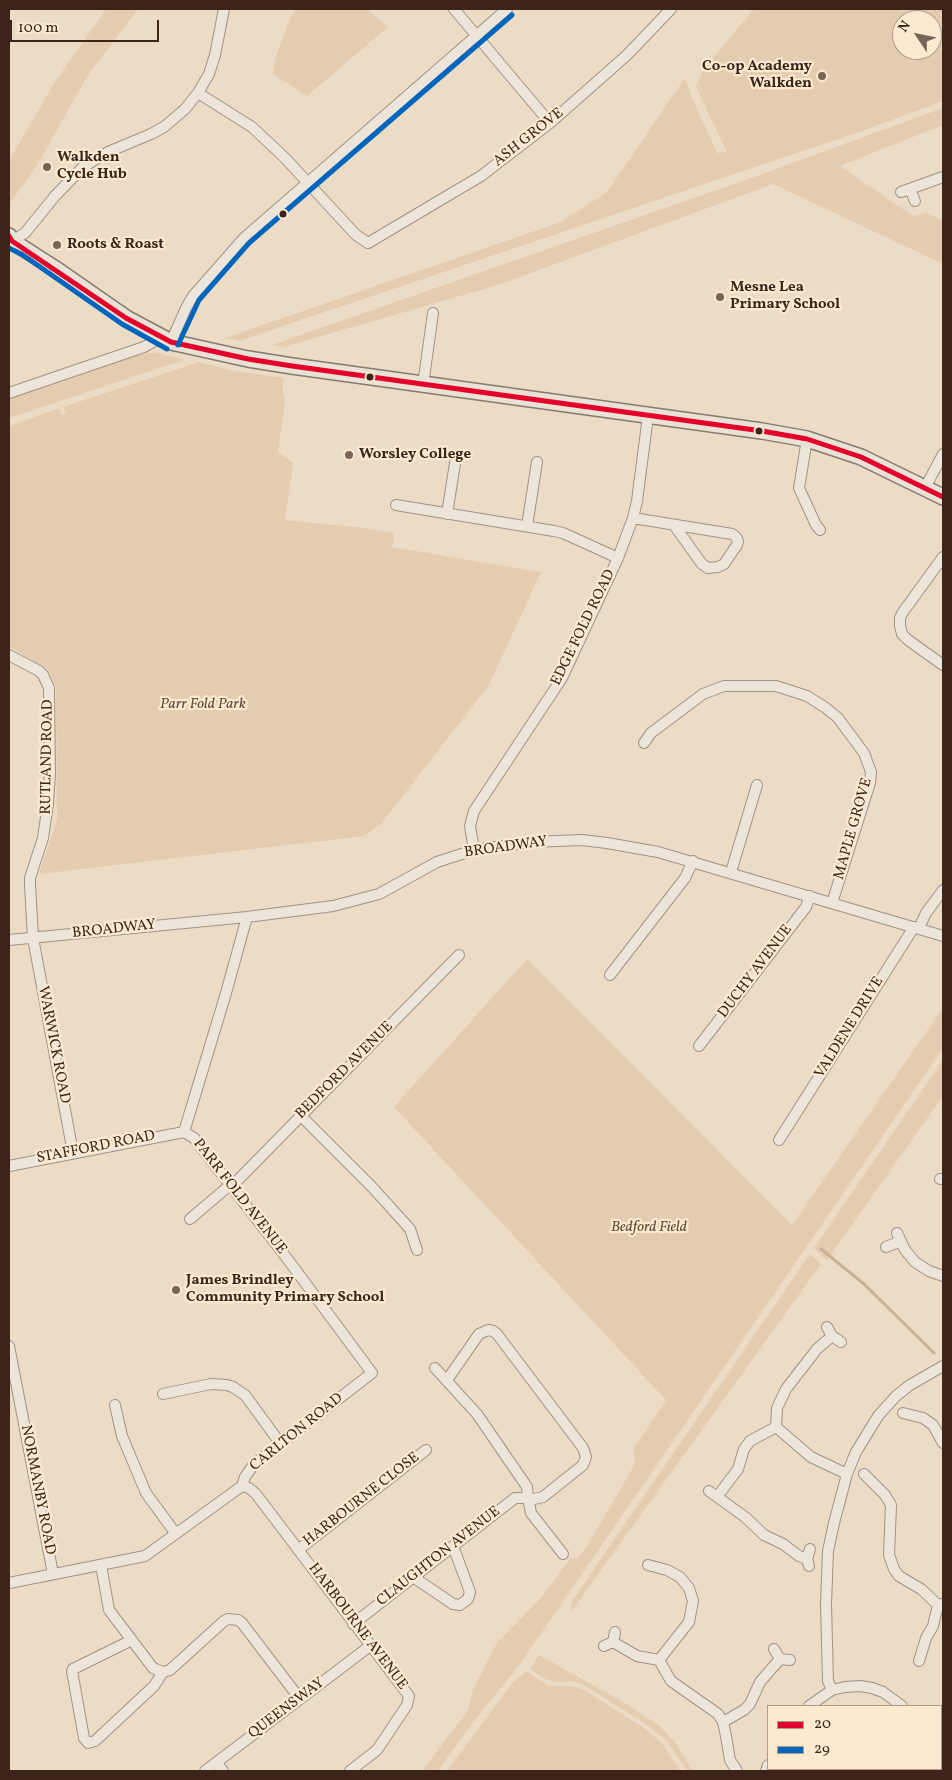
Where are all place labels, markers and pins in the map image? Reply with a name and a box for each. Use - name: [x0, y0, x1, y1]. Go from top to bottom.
- place label: Co-op Academy Walkden: [702, 58, 812, 93]
- marker: Co-op Academy Walkden: [816, 70, 828, 82]
- place label: Walkden Cycle Hub: [57, 149, 127, 184]
- marker: Walkden Cycle Hub: [41, 161, 53, 173]
- unlabelled marker: [278, 209, 288, 219]
- place label: Roots & Roast: [67, 236, 164, 254]
- marker: Roots & Roast: [51, 239, 63, 251]
- place label: Mesne Lea Primary School: [730, 279, 840, 314]
- marker: Mesne Lea Primary School: [714, 291, 726, 303]
- unlabelled marker: [365, 372, 375, 382]
- unlabelled marker: [754, 426, 764, 436]
- place label: Worsley College: [359, 446, 471, 464]
- marker: Worsley College: [343, 449, 355, 461]
- place label: James Brindley Community Primary School: [186, 1272, 384, 1307]
- marker: James Brindley Community Primary School: [170, 1284, 182, 1296]

